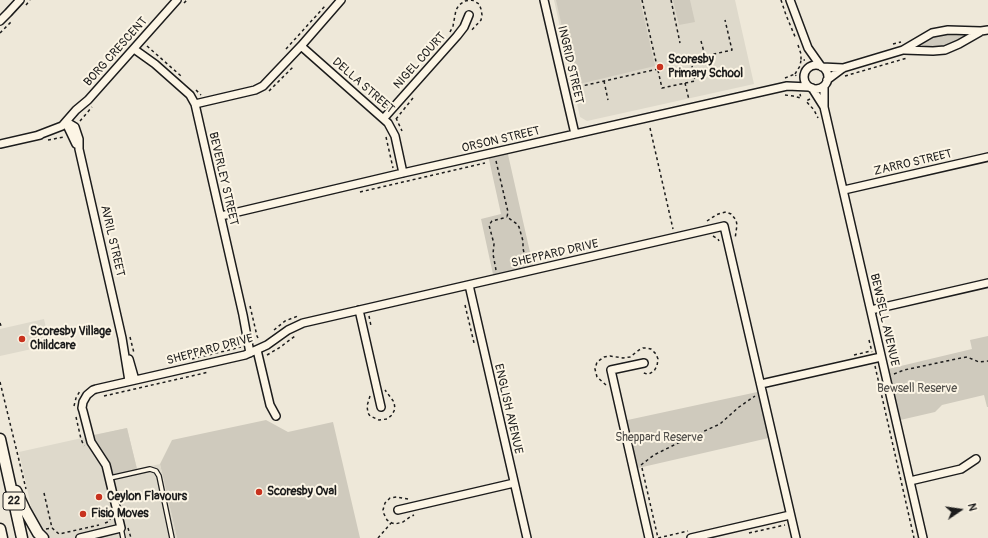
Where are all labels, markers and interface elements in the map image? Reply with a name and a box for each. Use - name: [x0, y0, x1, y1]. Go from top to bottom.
- street label: BORG CRESCENT: [81, 14, 151, 90]
- street label: INGRID STREET: [554, 25, 586, 105]
- street label: NIGEL COURT: [391, 30, 449, 92]
- place label: Scoresby Primary School: [668, 53, 743, 81]
- street label: DELLA STREET: [329, 55, 397, 117]
- marker: Scoresby Primary School: [655, 62, 665, 72]
- street label: ORSON STREET: [461, 124, 541, 156]
- street label: BEVERLEY STREET: [205, 131, 241, 227]
- street label: ZARRO STREET: [872, 147, 954, 179]
- street label: AVRIL STREET: [97, 204, 127, 278]
- street label: SHEPPARD DRIVE: [510, 237, 600, 271]
- street label: BEWSELL AVENUE: [866, 272, 902, 368]
- place label: Scoresby Village Childcare: [30, 325, 111, 353]
- street label: SHEPPARD DRIVE: [165, 332, 255, 368]
- marker: Scoresby Village Childcare: [17, 334, 27, 344]
- street label: ENGLISH AVENUE: [491, 363, 525, 455]
- park label: Bewsell Reserve: [877, 382, 957, 396]
- park label: Sheppard Reserve: [615, 431, 703, 445]
- place label: Scoresby Oval: [267, 485, 337, 499]
- marker: Scoresby Oval: [254, 487, 264, 497]
- place label: Ceylon Flavours: [107, 490, 187, 504]
- north arrow: [940, 490, 980, 530]
- road number: 22: [3, 492, 25, 510]
- marker: Ceylon Flavours: [94, 492, 104, 502]
- text: N: [965, 502, 979, 512]
- place label: Fisio Moves: [91, 507, 149, 521]
- marker: Fisio Moves: [78, 509, 88, 519]

